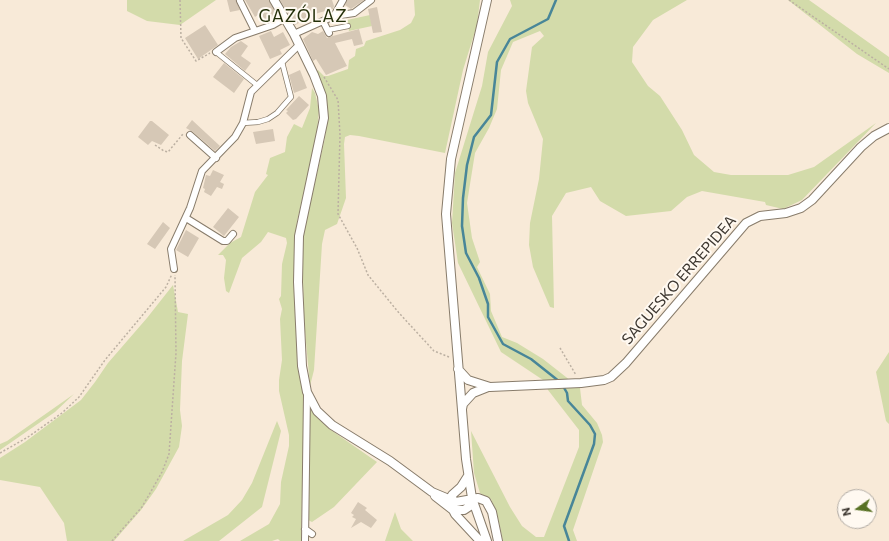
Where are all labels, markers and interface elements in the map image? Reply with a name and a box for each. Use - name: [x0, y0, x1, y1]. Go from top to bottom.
- district label: GAZÓLAZ: [258, 6, 348, 26]
- street label: SAGUESKO ERREPIDEA: [618, 212, 740, 348]
- north arrow: [837, 489, 877, 529]
- text: N: [839, 506, 853, 517]

